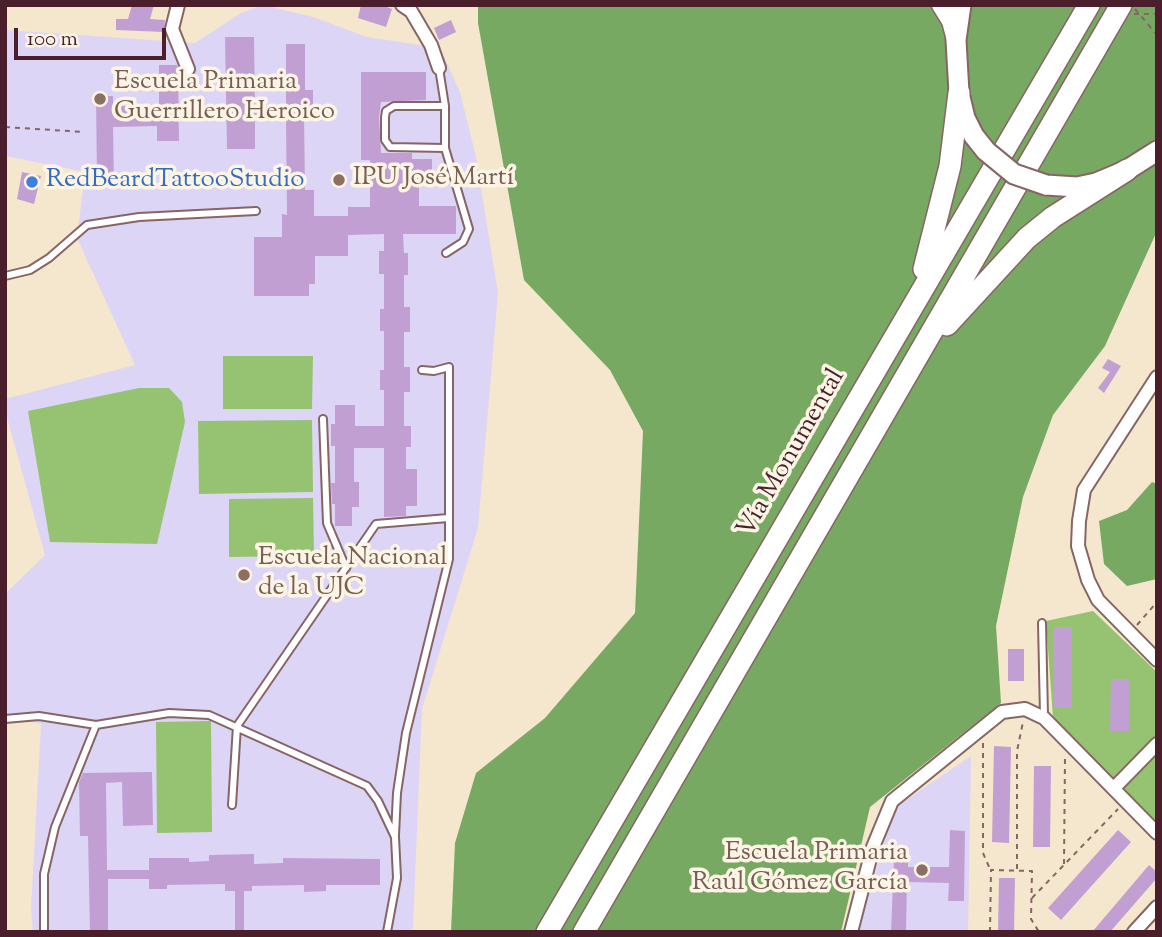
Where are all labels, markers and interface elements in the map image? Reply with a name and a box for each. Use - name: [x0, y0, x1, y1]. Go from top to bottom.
- scale bar: [18, 14, 170, 58]
- text: 100 m: [27, 25, 78, 55]
- place label: Escuela Primaria Guerrillero Heroico: [114, 68, 335, 130]
- marker: Escuela Primaria Guerrillero Heroico: [92, 91, 108, 107]
- place label: IPU José Martí: [353, 164, 514, 196]
- place label: RedBeardTattooStudio: [46, 166, 304, 198]
- marker: IPU José Martí: [331, 172, 347, 188]
- marker: RedBeardTattooStudio: [24, 174, 40, 190]
- street label: Vía Monumental: [732, 364, 854, 544]
- place label: Escuela Nacional de la UJC: [258, 544, 447, 606]
- marker: Escuela Nacional de la UJC: [236, 567, 252, 583]
- place label: Escuela Primaria Raúl Gómez García: [692, 839, 908, 900]
- marker: Escuela Primaria Raúl Gómez García: [914, 862, 930, 878]

